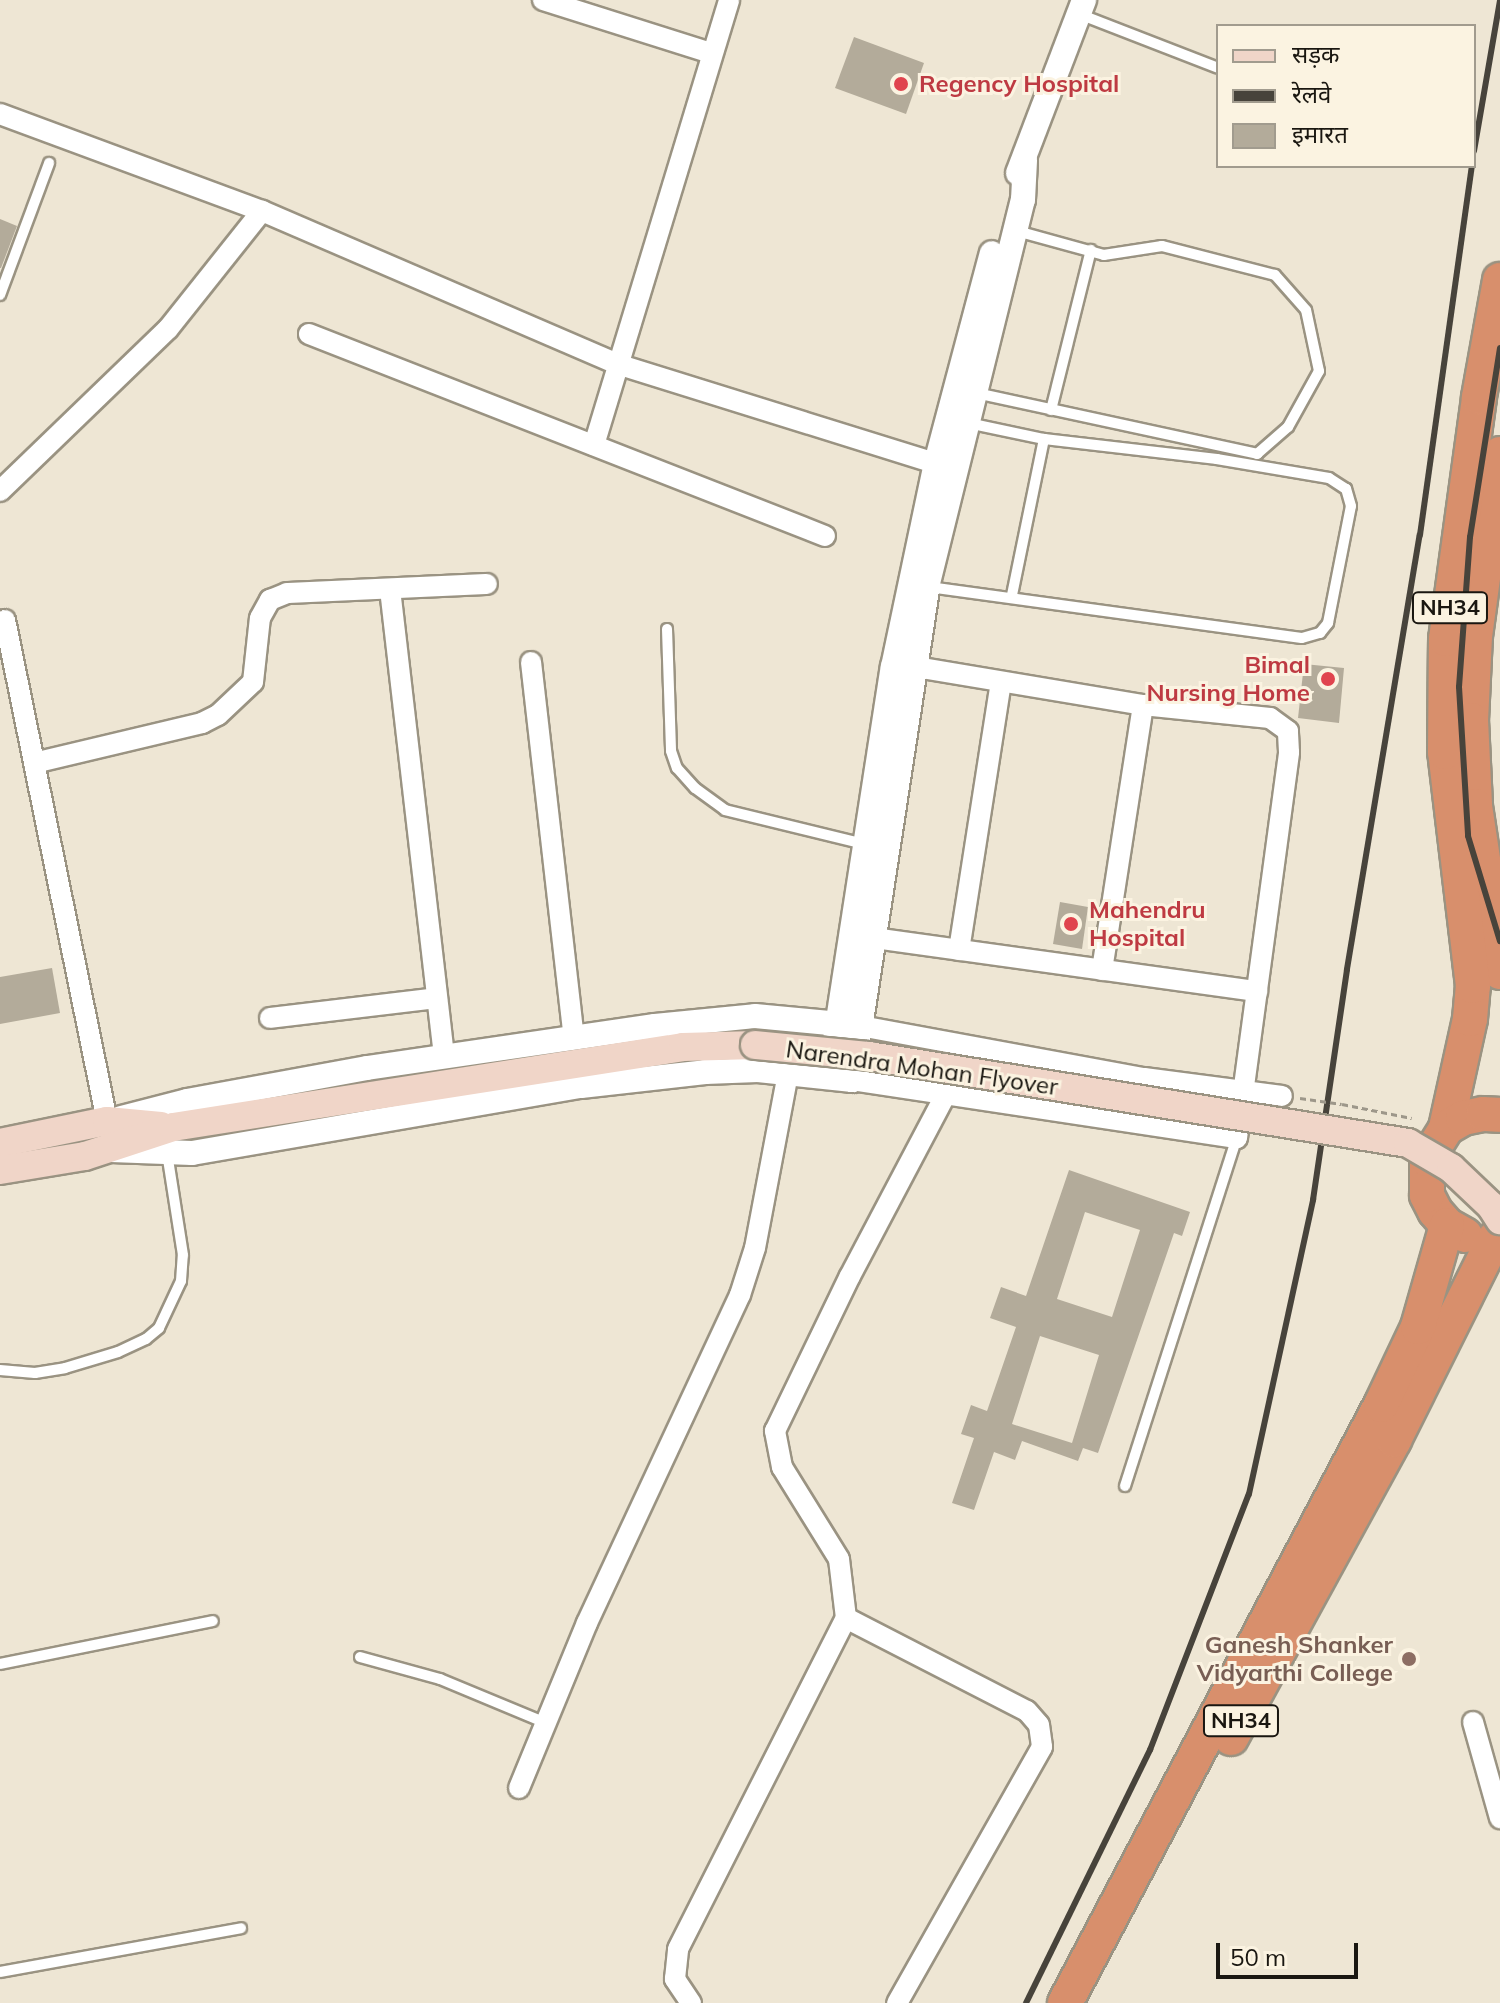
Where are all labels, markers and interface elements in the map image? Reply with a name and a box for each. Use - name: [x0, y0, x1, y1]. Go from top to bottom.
- legend: [1216, 24, 1476, 168]
- text: सड़क: [1292, 39, 1340, 69]
- place label: Regency Hospital: [919, 70, 1119, 98]
- marker: Regency Hospital: [890, 73, 912, 95]
- text: रेलवे: [1292, 79, 1331, 109]
- text: इमारत: [1292, 119, 1348, 149]
- road number: NH34: [1410, 590, 1490, 626]
- place label: Bimal Nursing Home: [1146, 651, 1310, 707]
- marker: Bimal Nursing Home: [1317, 668, 1339, 690]
- place label: Mahendru Hospital: [1089, 896, 1205, 952]
- marker: Mahendru Hospital: [1060, 913, 1082, 935]
- street label: Narendra Mohan Flyover: [784, 1035, 1060, 1101]
- place label: Ganesh Shanker Vidyarthi College: [1197, 1631, 1393, 1687]
- marker: Ganesh Shanker Vidyarthi College: [1400, 1650, 1418, 1668]
- road number: NH34: [1201, 1703, 1281, 1739]
- scale bar: [1220, 1927, 1362, 1977]
- text: 50 m: [1230, 1942, 1286, 1972]

